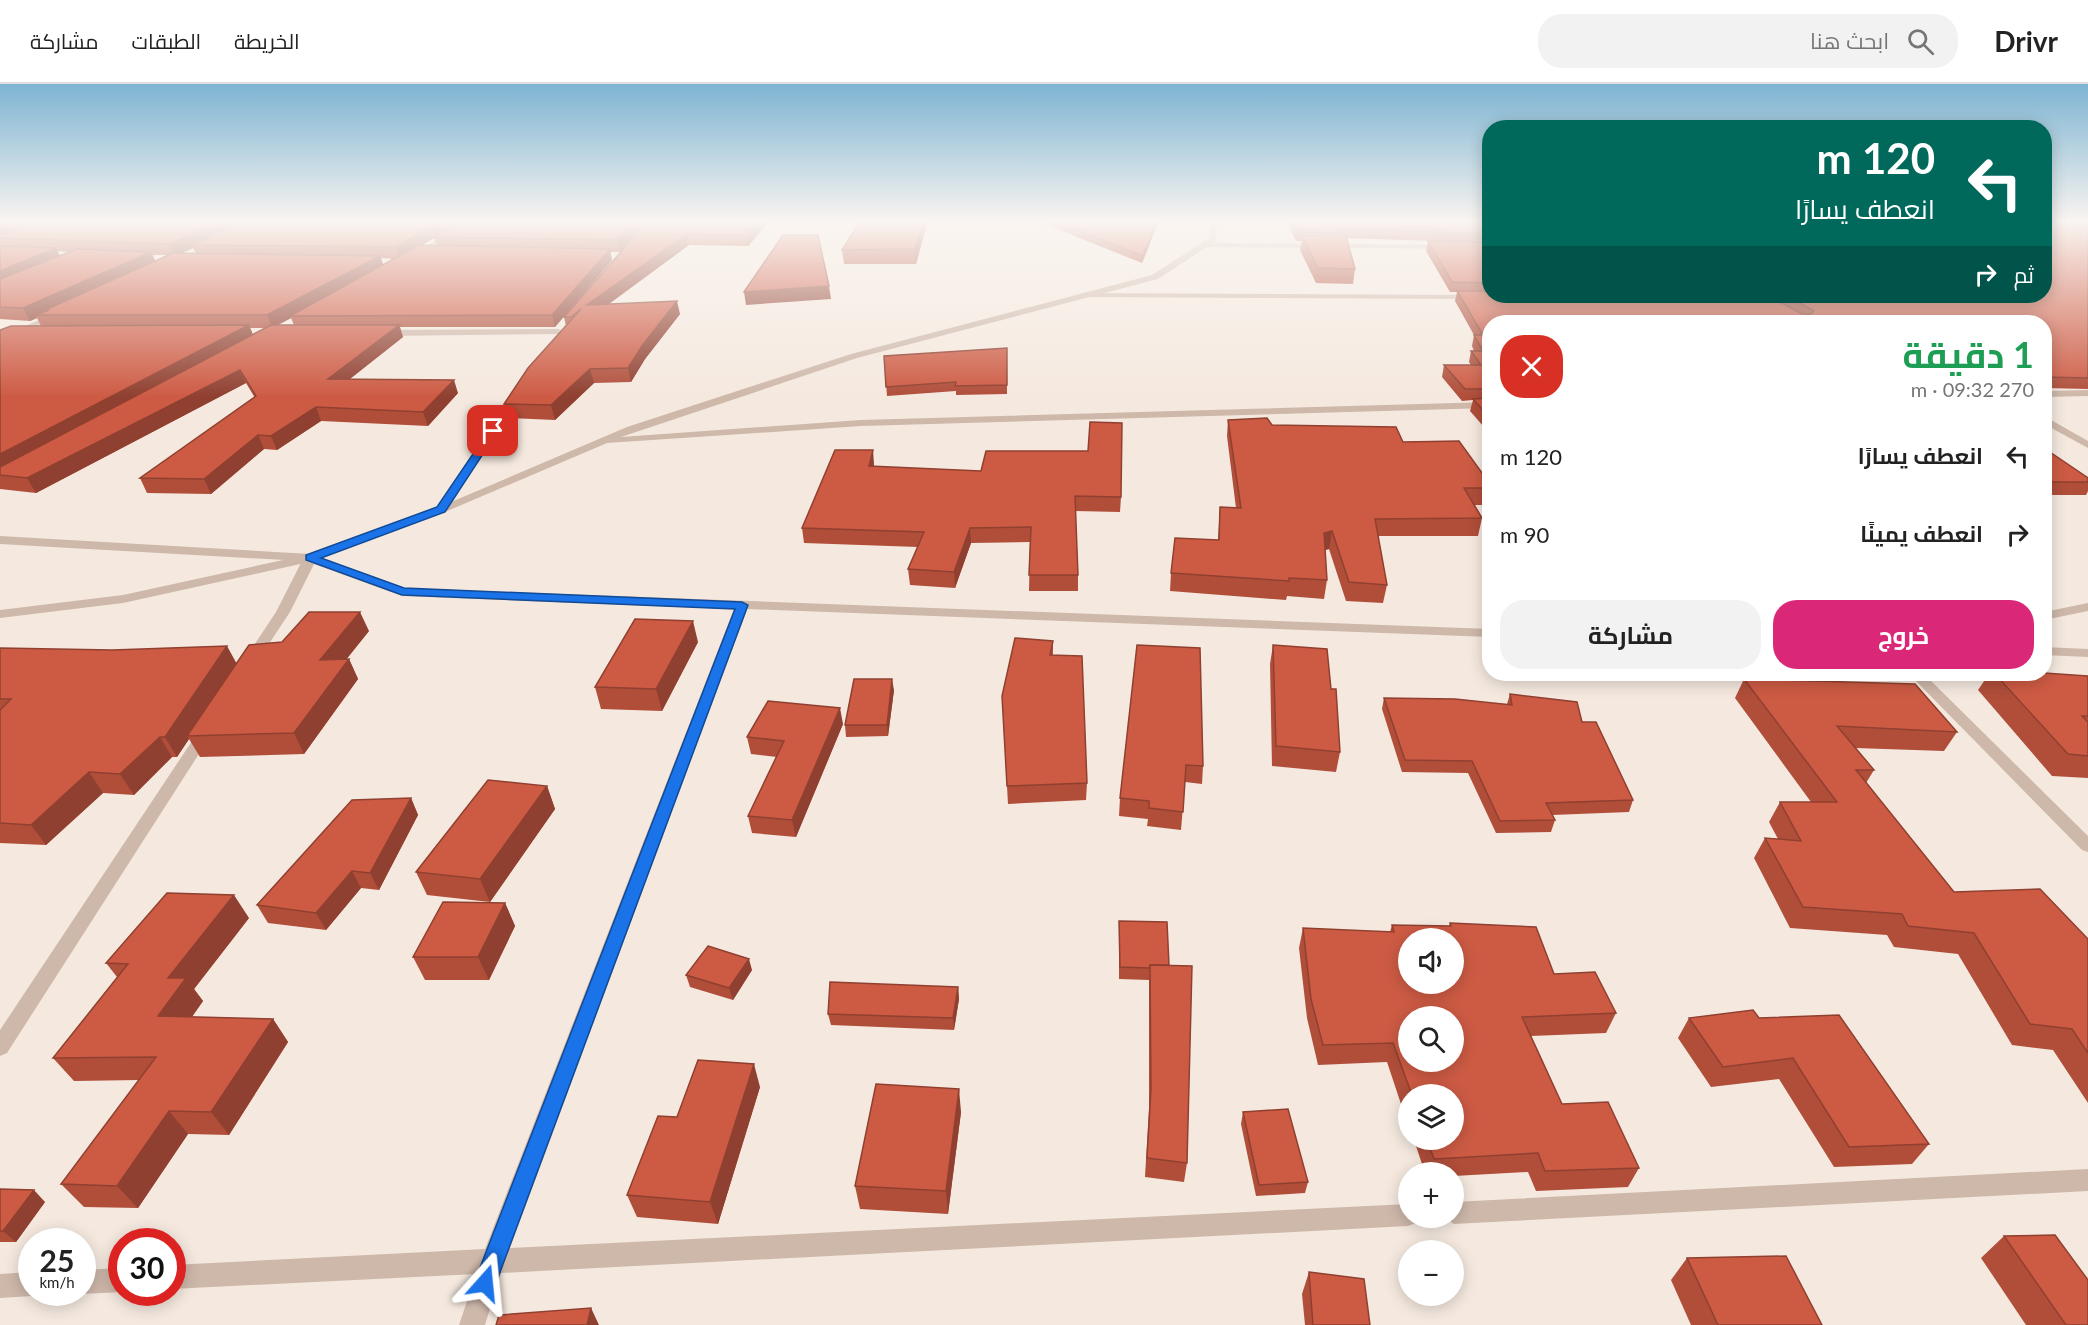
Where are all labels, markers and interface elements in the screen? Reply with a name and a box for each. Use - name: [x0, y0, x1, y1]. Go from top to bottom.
- search box: [1538, 14, 1958, 68]
- text: Drivr: [1994, 24, 2058, 58]
- icon: search: [1904, 25, 1937, 58]
- text: ابحث هنا: [1810, 27, 1889, 54]
- text: مشاركة: [30, 28, 99, 53]
- text: الطبقات: [132, 28, 201, 53]
- text: الخريطة: [234, 28, 300, 53]
- text: 120 m: [1817, 133, 1935, 183]
- icon: left: [1956, 144, 2034, 222]
- text: انعطف يسارًا: [1795, 192, 1935, 225]
- icon: right: [1969, 258, 2002, 291]
- text: ثم: [2014, 261, 2034, 288]
- text: 1 دقيقة: [1903, 332, 2034, 376]
- button: close: [1500, 335, 1563, 398]
- text: 270 m · 09:32: [1911, 377, 2034, 401]
- pin: [467, 405, 518, 456]
- icon: arrive: [476, 414, 509, 447]
- icon: left: [2001, 440, 2034, 473]
- text: انعطف يسارًا: [1858, 442, 1983, 469]
- text: 120 m: [1500, 443, 1562, 470]
- icon: right: [2001, 518, 2034, 551]
- text: انعطف يمينًا: [1860, 520, 1983, 547]
- text: 90 m: [1500, 521, 1549, 548]
- button: مشاركة: [1500, 600, 1761, 669]
- button: خروج: [1773, 600, 2034, 669]
- map controls: [1398, 928, 1464, 1306]
- button: sound: [1398, 928, 1464, 994]
- button: search: [1398, 1006, 1464, 1072]
- button: layers: [1398, 1084, 1464, 1150]
- button: +: [1398, 1162, 1464, 1228]
- speed limit sign: 30: [108, 1228, 186, 1306]
- button: −: [1398, 1240, 1464, 1306]
- text: 25: [40, 1242, 74, 1278]
- position arrow: [453, 1251, 517, 1315]
- text: km/h: [39, 1273, 75, 1291]

